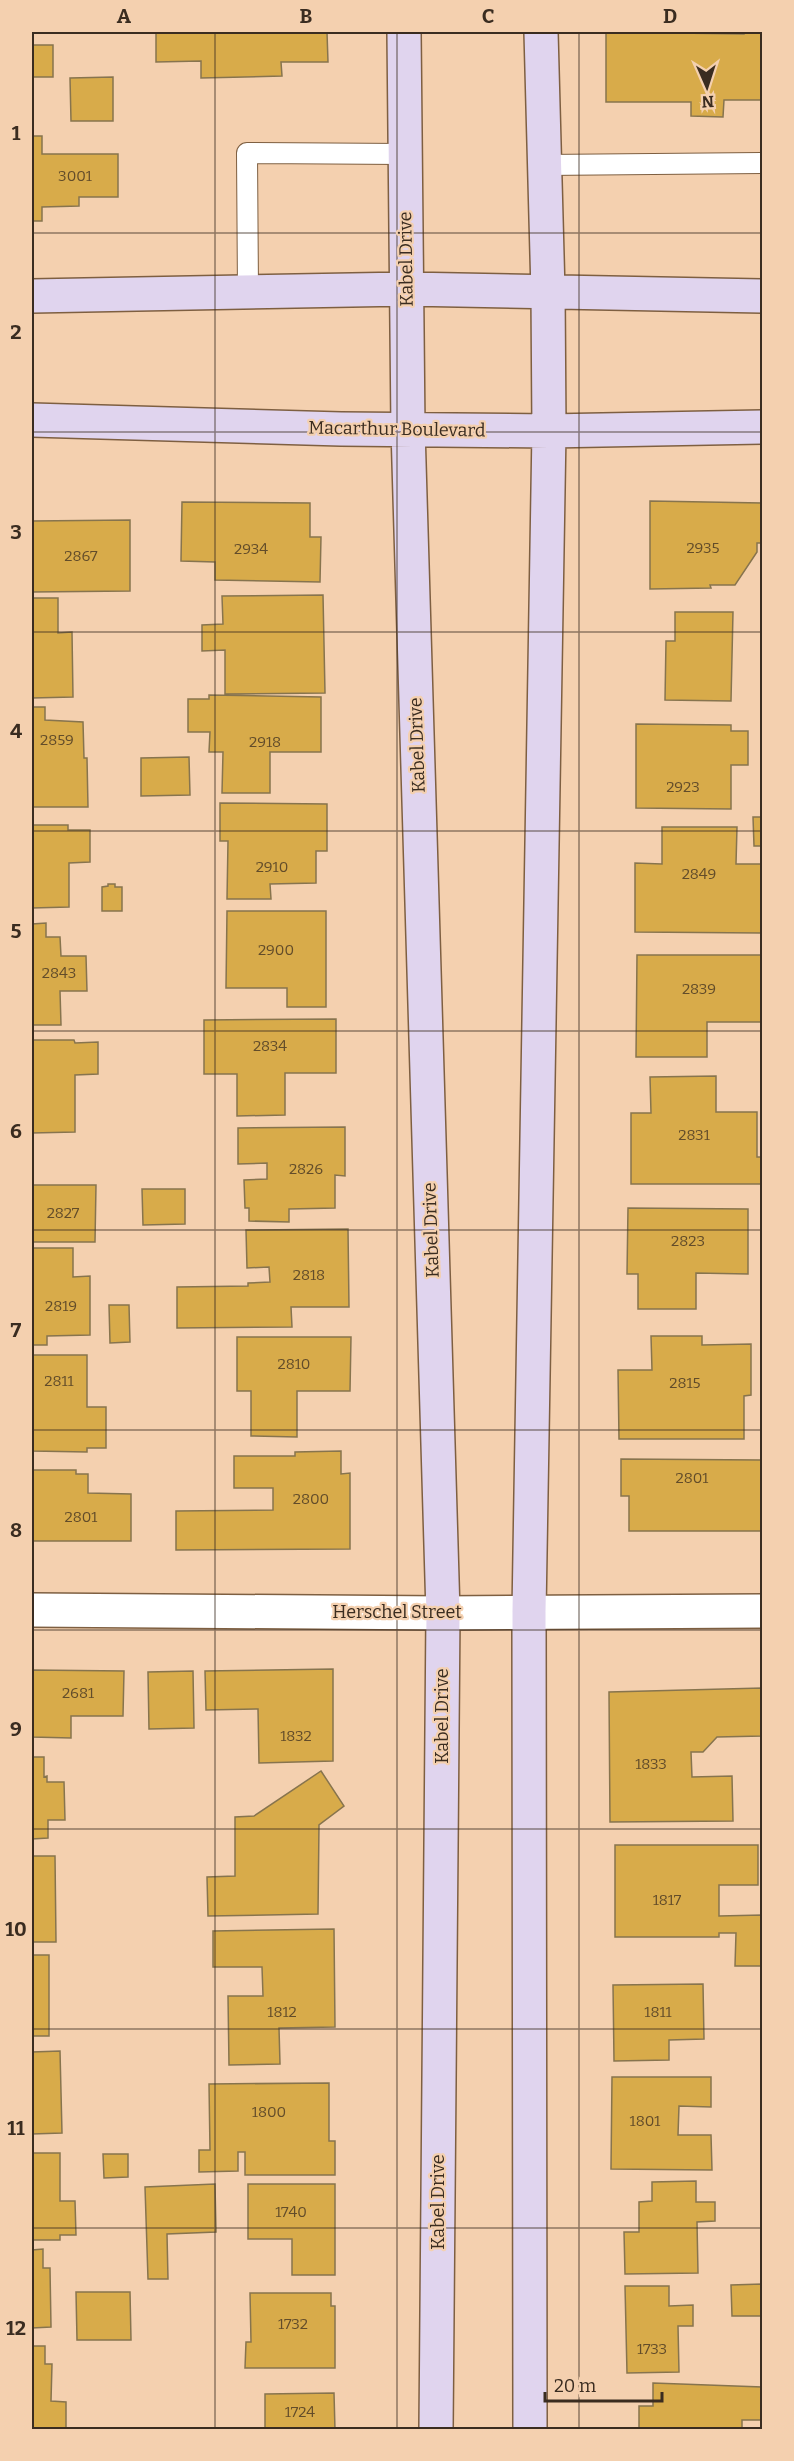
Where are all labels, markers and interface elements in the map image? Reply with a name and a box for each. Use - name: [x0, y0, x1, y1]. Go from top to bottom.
- text: A: [117, 4, 132, 28]
- text: B: [300, 4, 313, 28]
- text: C: [482, 4, 494, 28]
- text: D: [663, 4, 677, 28]
- north arrow: [677, 57, 737, 117]
- text: N: [701, 92, 714, 111]
- text: 1: [12, 121, 21, 145]
- house number: 3001: [58, 167, 92, 185]
- street label: Kabel Drive: [394, 211, 418, 307]
- text: 2: [10, 320, 22, 344]
- street label: Macarthur Boulevard: [308, 416, 486, 442]
- text: 3: [10, 520, 22, 544]
- house number: 2935: [686, 539, 720, 557]
- house number: 2934: [234, 540, 268, 558]
- house number: 2867: [64, 547, 98, 565]
- street label: Kabel Drive: [404, 697, 430, 793]
- text: 4: [10, 719, 22, 743]
- house number: 2859: [40, 731, 74, 749]
- house number: 2918: [249, 733, 281, 751]
- house number: 2923: [666, 778, 700, 796]
- house number: 2910: [256, 858, 288, 876]
- house number: 2849: [682, 865, 716, 883]
- text: 5: [11, 919, 22, 943]
- house number: 2900: [258, 941, 294, 959]
- house number: 2843: [42, 964, 76, 982]
- house number: 2839: [682, 980, 716, 998]
- house number: 2834: [253, 1037, 287, 1055]
- text: 6: [10, 1119, 22, 1143]
- house number: 2831: [678, 1126, 710, 1144]
- house number: 2826: [289, 1160, 323, 1178]
- street label: Kabel Drive: [418, 1182, 444, 1278]
- house number: 2827: [47, 1204, 80, 1222]
- house number: 2823: [671, 1232, 705, 1250]
- house number: 2818: [293, 1266, 325, 1284]
- house number: 2819: [45, 1297, 77, 1315]
- text: 7: [11, 1318, 22, 1342]
- house number: 2810: [278, 1355, 310, 1373]
- house number: 2811: [44, 1372, 74, 1390]
- house number: 2815: [669, 1374, 701, 1392]
- house number: 2801: [676, 1469, 708, 1487]
- house number: 2800: [293, 1490, 329, 1508]
- house number: 2801: [65, 1508, 97, 1526]
- text: 8: [10, 1518, 22, 1542]
- street label: Herschel Street: [332, 1601, 462, 1623]
- street label: Kabel Drive: [431, 1668, 453, 1764]
- house number: 2681: [62, 1684, 94, 1702]
- text: 9: [10, 1717, 22, 1741]
- house number: 1832: [280, 1727, 312, 1745]
- house number: 1833: [635, 1755, 667, 1773]
- house number: 1817: [653, 1891, 682, 1909]
- text: 10: [5, 1917, 27, 1941]
- house number: 1812: [267, 2003, 297, 2021]
- house number: 1811: [644, 2003, 672, 2021]
- house number: 1800: [252, 2103, 286, 2121]
- house number: 1801: [630, 2112, 660, 2130]
- text: 11: [7, 2116, 25, 2140]
- street label: Kabel Drive: [427, 2154, 449, 2250]
- house number: 1740: [275, 2203, 307, 2221]
- house number: 1732: [278, 2315, 308, 2333]
- text: 12: [6, 2316, 26, 2340]
- house number: 1733: [637, 2340, 667, 2358]
- scale bar: [545, 2365, 662, 2403]
- text: 20 m: [554, 2375, 596, 2397]
- house number: 1724: [285, 2403, 315, 2421]

